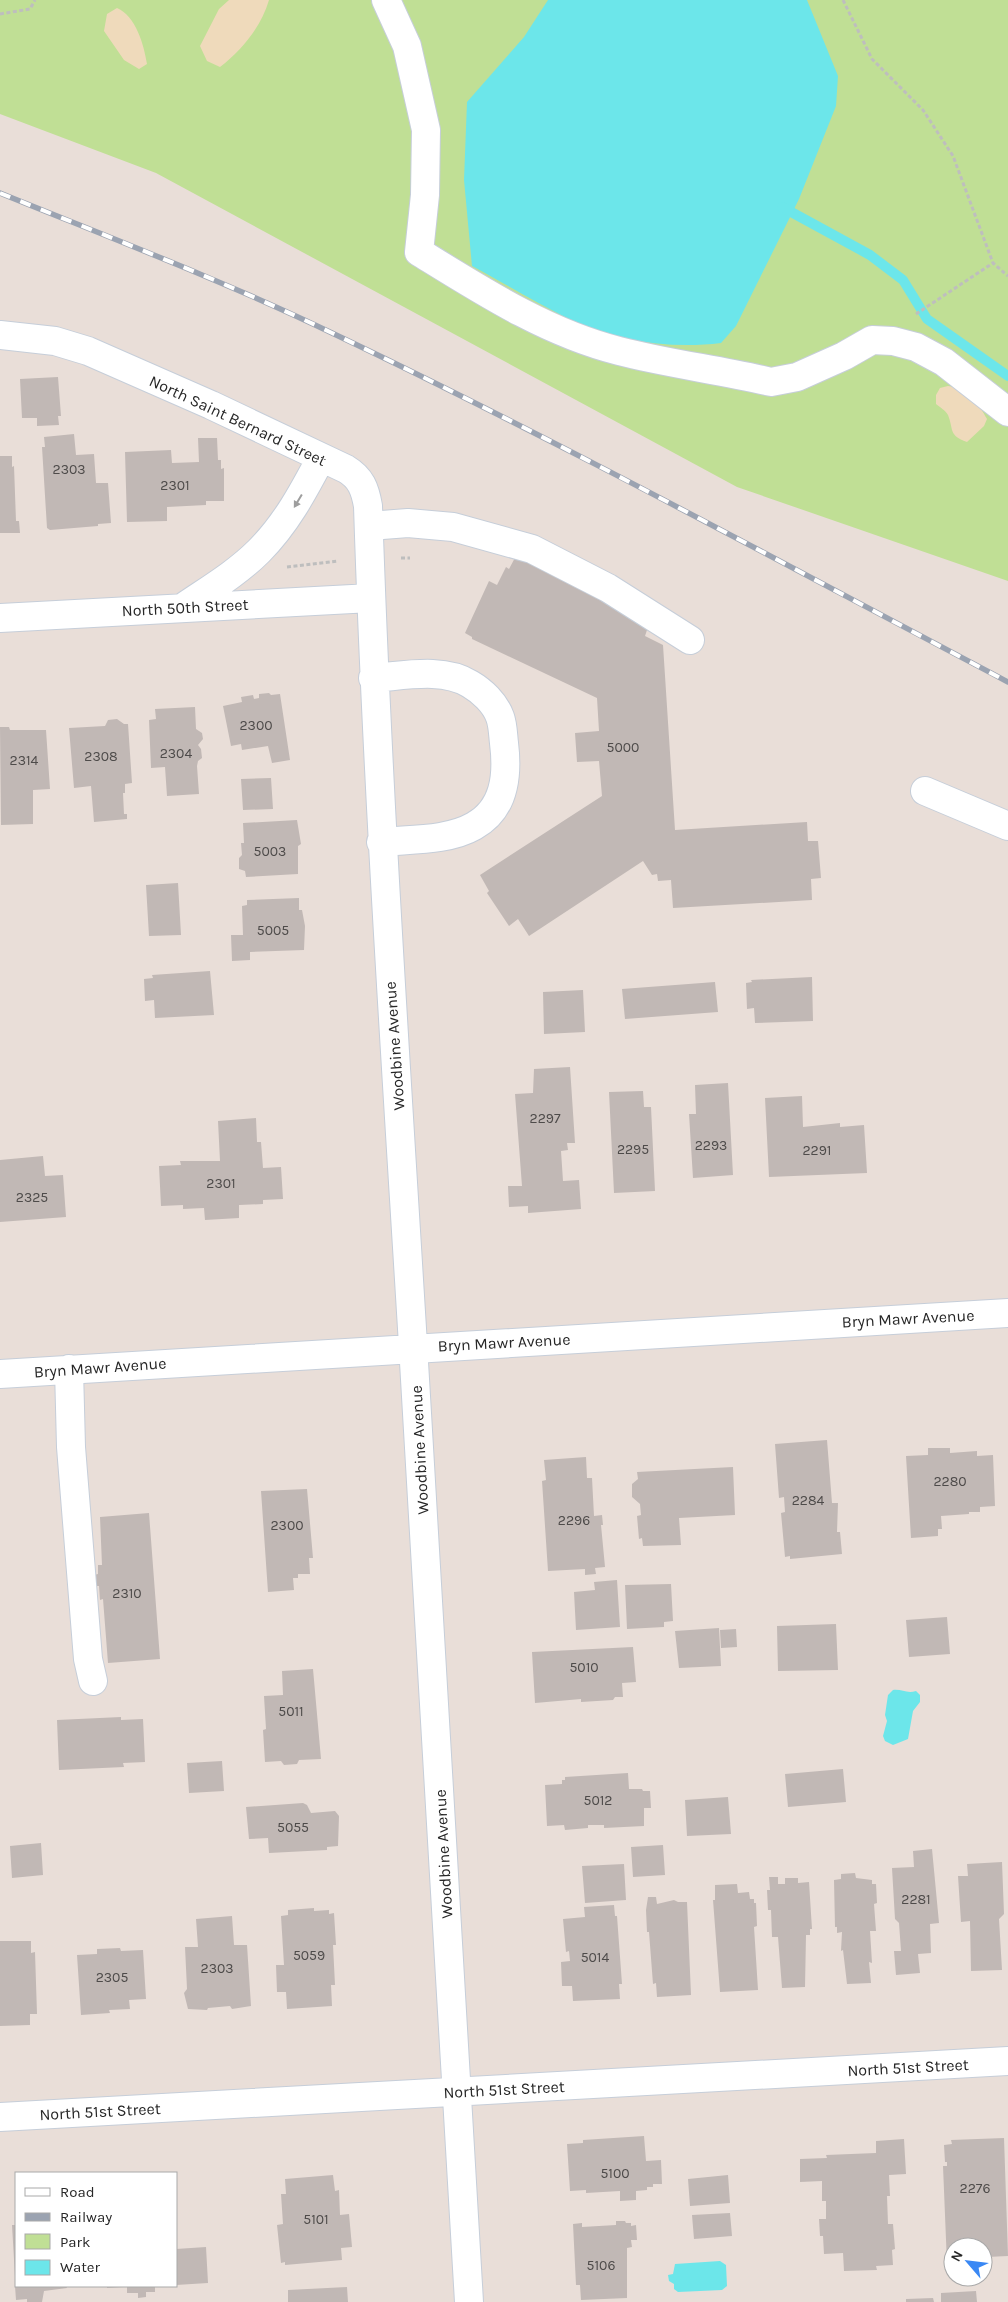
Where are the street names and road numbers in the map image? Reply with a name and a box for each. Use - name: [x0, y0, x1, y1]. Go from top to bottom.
- street label: North Saint Bernard Street: [146, 371, 329, 470]
- street label: North 50th Street: [121, 595, 249, 620]
- street label: Woodbine Avenue: [381, 981, 408, 1111]
- street label: Bryn Mawr Avenue: [841, 1306, 975, 1331]
- street label: Bryn Mawr Avenue: [437, 1330, 571, 1355]
- street label: Bryn Mawr Avenue: [33, 1353, 167, 1382]
- street label: Woodbine Avenue: [407, 1385, 432, 1515]
- street label: Woodbine Avenue: [431, 1789, 456, 1919]
- street label: North 51st Street: [847, 2055, 969, 2080]
- street label: North 51st Street: [443, 2077, 565, 2102]
- street label: North 51st Street: [39, 2099, 161, 2124]

